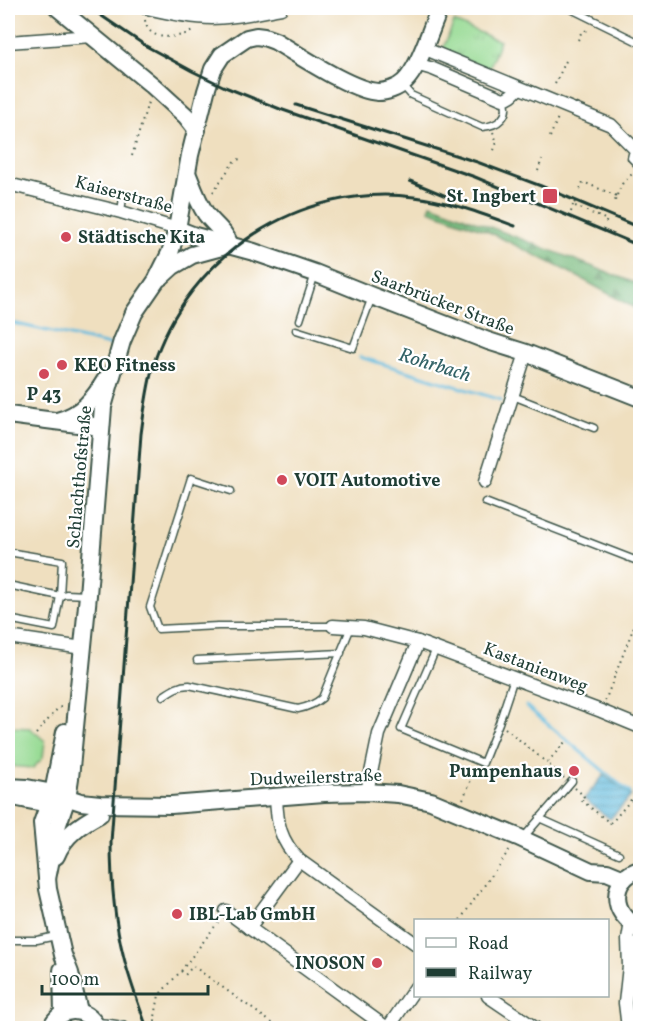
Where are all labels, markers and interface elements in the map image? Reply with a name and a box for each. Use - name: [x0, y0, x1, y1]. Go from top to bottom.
- street label: Kaiserstraße: [72, 170, 175, 220]
- place label: St. Ingbert: [447, 185, 536, 210]
- marker: St. Ingbert: [541, 187, 559, 205]
- place label: Städtische Kita: [78, 226, 206, 251]
- marker: Städtische Kita: [59, 230, 73, 244]
- street label: Saarbrücker Straße: [367, 265, 518, 342]
- water label: Rohrbach: [395, 342, 474, 390]
- place label: KEO Fitness: [74, 354, 176, 379]
- marker: KEO Fitness: [55, 358, 69, 372]
- marker: P 43: [37, 367, 51, 381]
- place label: P 43: [27, 383, 61, 408]
- street label: Schlachthofstraße: [62, 405, 99, 550]
- place label: VOIT Automotive: [294, 469, 440, 494]
- marker: VOIT Automotive: [275, 473, 289, 487]
- street label: Kastanienweg: [479, 637, 591, 700]
- place label: Pumpenhaus: [449, 760, 562, 785]
- street label: Dudweilerstraße: [249, 764, 383, 793]
- marker: Pumpenhaus: [567, 764, 581, 778]
- place label: IBL-Lab GmbH: [189, 903, 315, 928]
- marker: IBL-Lab GmbH: [170, 907, 184, 921]
- legend: [414, 919, 609, 997]
- text: Road: [468, 932, 509, 957]
- place label: INOSON: [295, 952, 365, 977]
- marker: INOSON: [370, 956, 384, 970]
- scale bar: [42, 958, 208, 996]
- text: Railway: [468, 962, 532, 987]
- text: 100 m: [51, 968, 100, 993]

